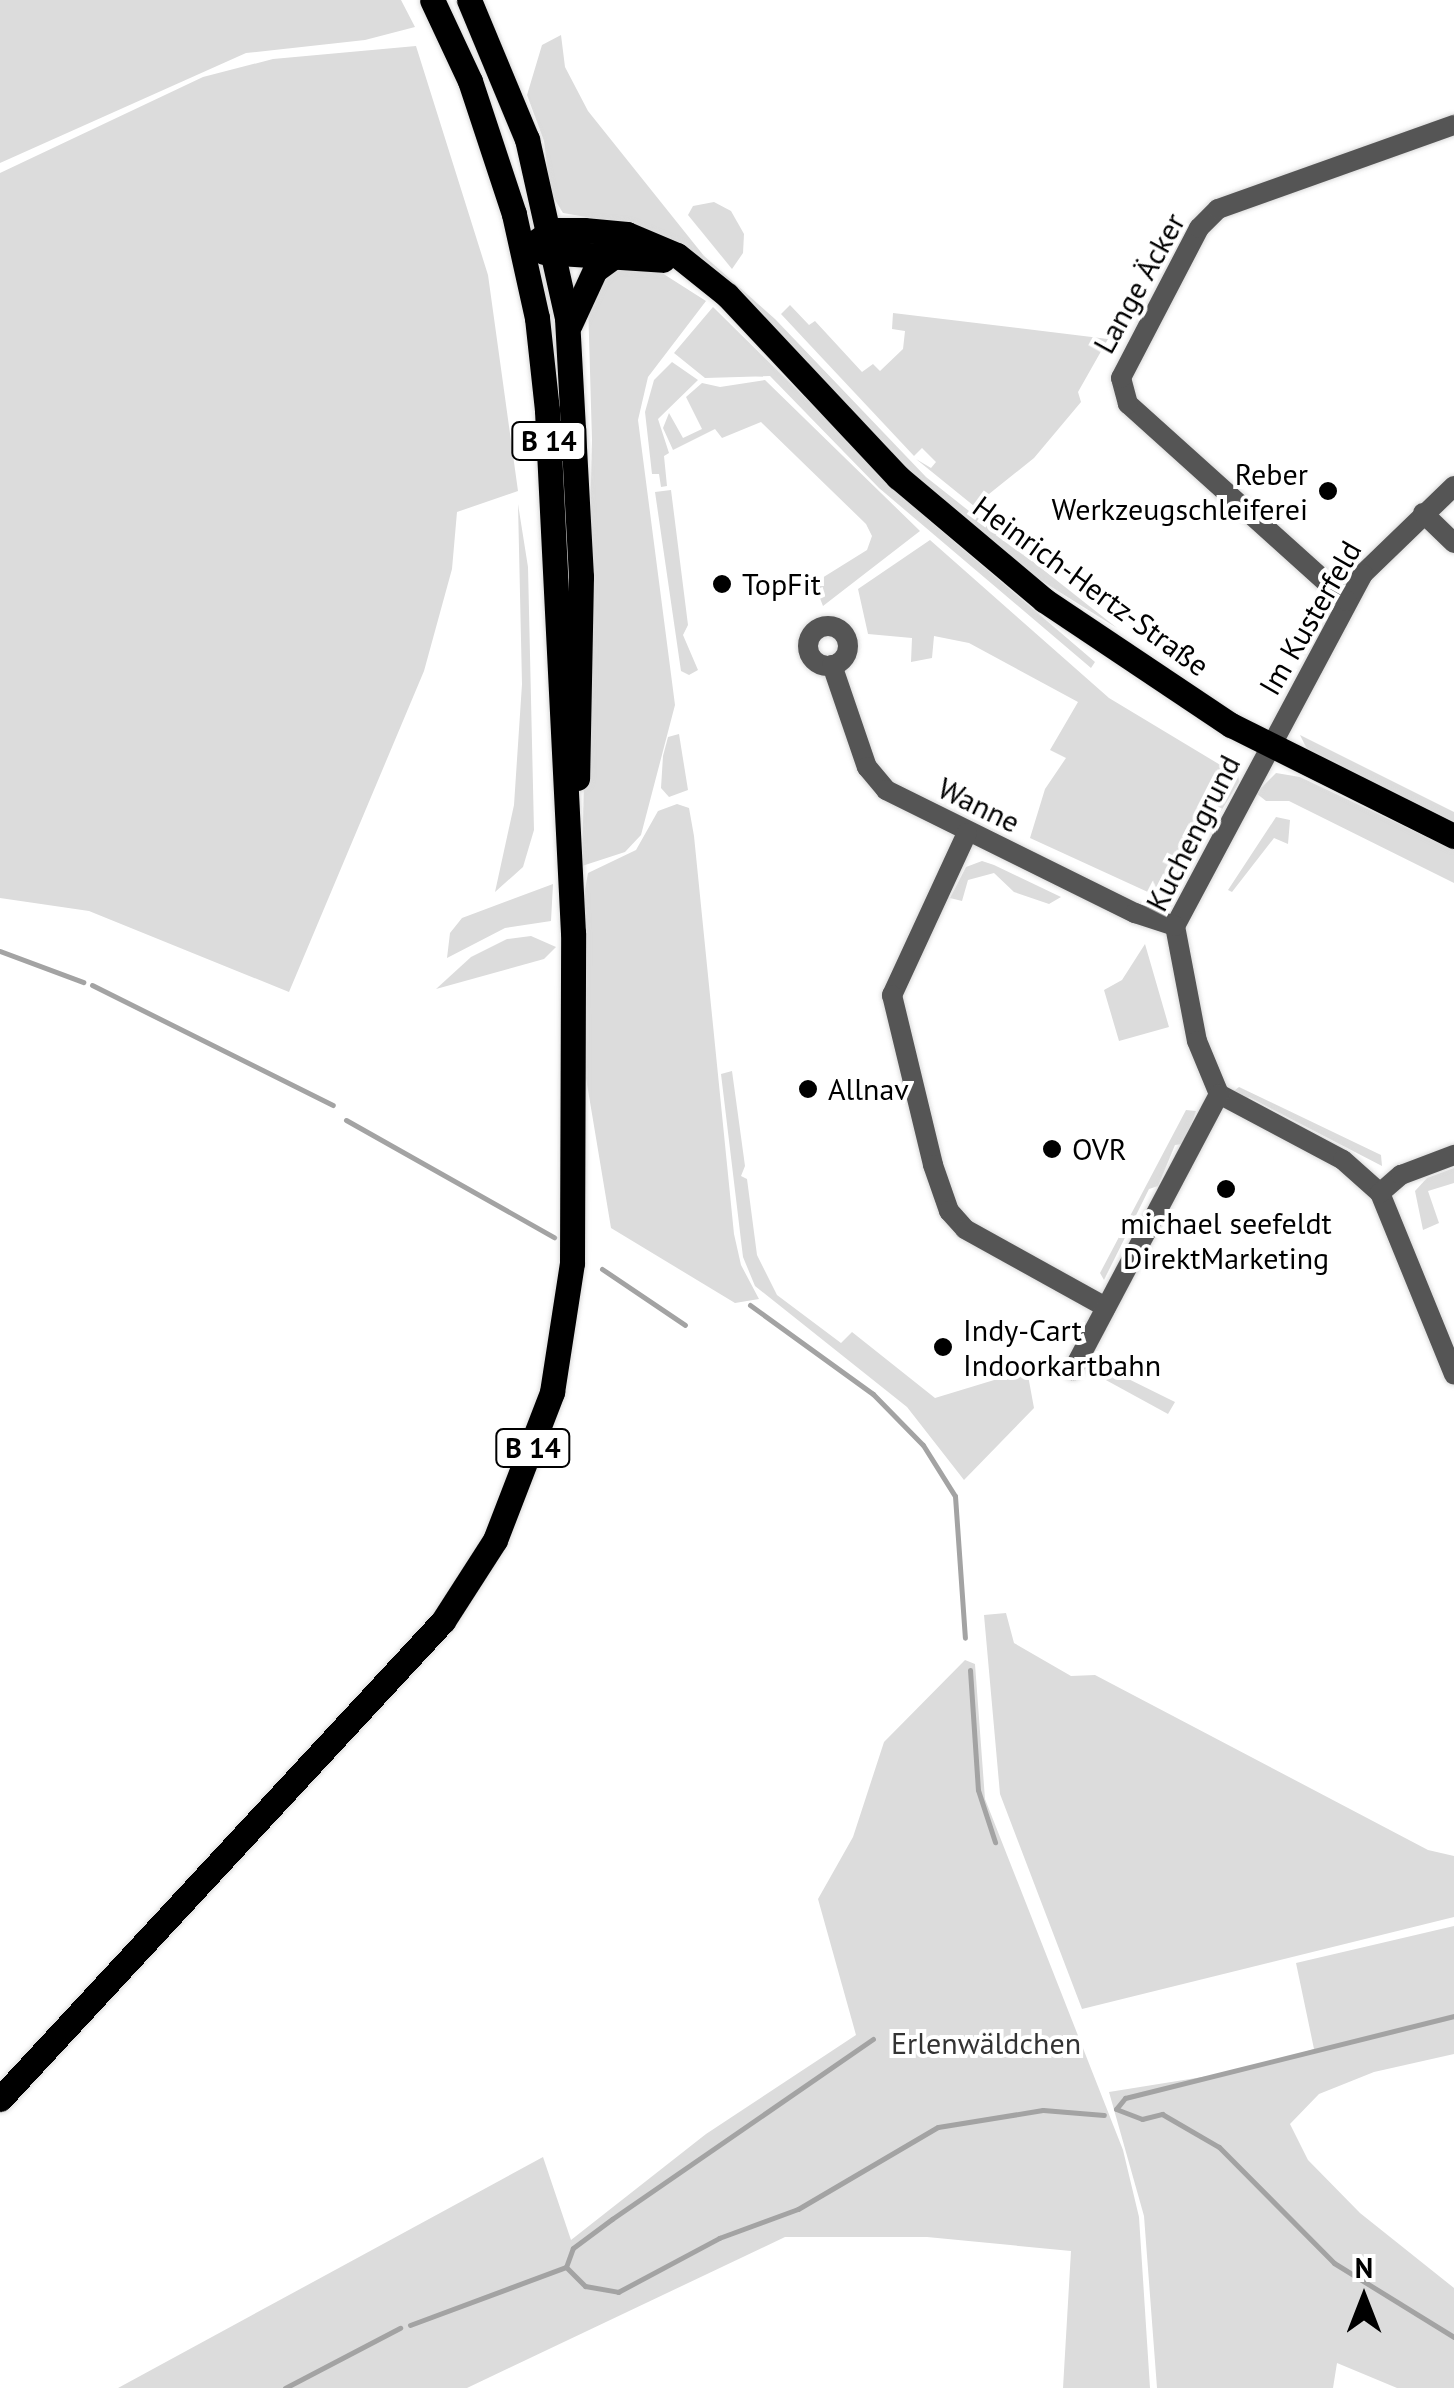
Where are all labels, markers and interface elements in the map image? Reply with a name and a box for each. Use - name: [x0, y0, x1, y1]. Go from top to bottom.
- street label: Lange Äcker: [1086, 206, 1192, 360]
- road number: B 14: [509, 418, 589, 464]
- place label: Reber Werkzeugschleiferei: [1052, 456, 1308, 526]
- marker: Reber Werkzeugschleiferei: [1317, 480, 1339, 502]
- street label: Heinrich-Hertz-Straße: [966, 488, 1216, 684]
- street label: Im Kusterfeld: [1251, 535, 1369, 701]
- place label: TopFit: [742, 566, 821, 602]
- marker: TopFit: [711, 573, 733, 595]
- street label: Kuchengrund: [1138, 749, 1248, 917]
- street label: Wanne: [932, 770, 1026, 840]
- place label: Allnav: [828, 1071, 909, 1107]
- marker: Allnav: [797, 1078, 819, 1100]
- place label: OVR: [1072, 1131, 1127, 1167]
- marker: OVR: [1041, 1138, 1063, 1160]
- marker: michael seefeldt DirektMarketing: [1215, 1178, 1237, 1200]
- place label: michael seefeldt DirektMarketing: [1120, 1205, 1332, 1276]
- place label: Indy-Cart Indoorkartbahn: [963, 1312, 1161, 1382]
- marker: Indy-Cart Indoorkartbahn: [932, 1336, 954, 1358]
- road number: B 14: [493, 1425, 573, 1471]
- park label: Erlenwäldchen: [891, 2025, 1081, 2061]
- north arrow: [1314, 2248, 1414, 2348]
- text: N: [1355, 2249, 1373, 2286]

